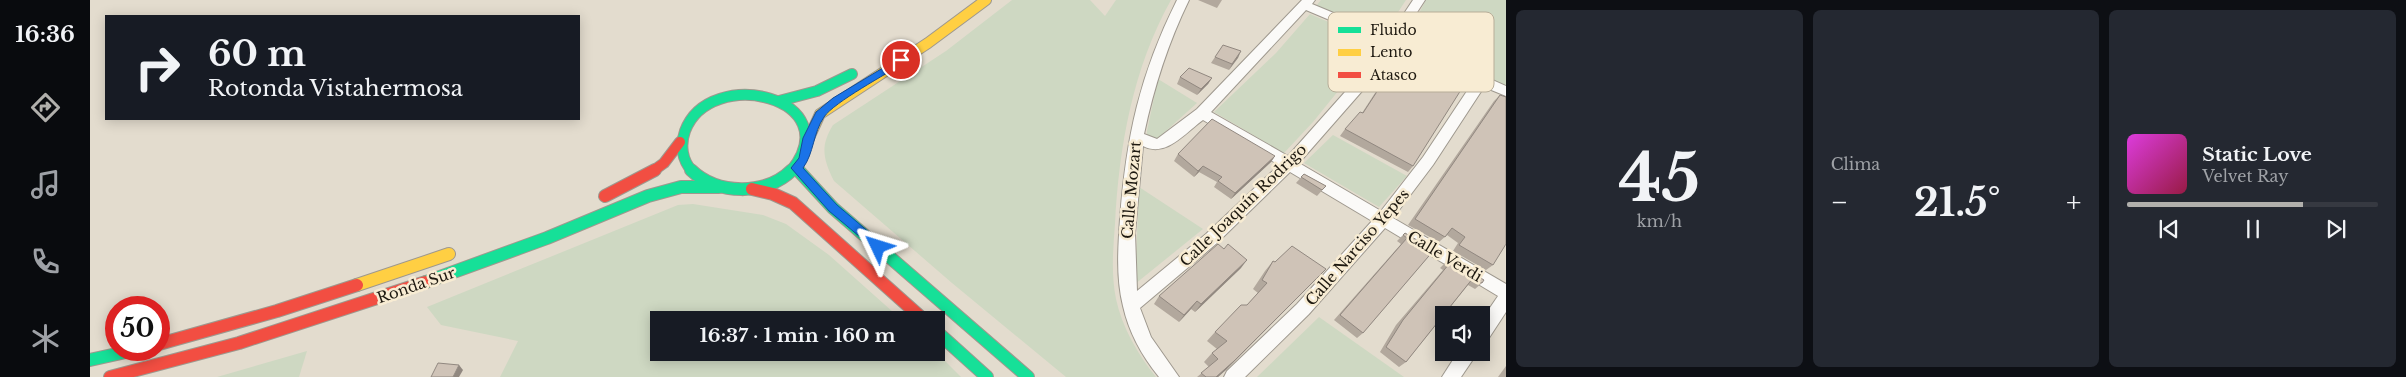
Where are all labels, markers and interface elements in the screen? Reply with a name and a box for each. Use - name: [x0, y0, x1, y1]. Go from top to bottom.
- legend: [1328, 12, 1494, 92]
- text: 16:36: [15, 21, 75, 48]
- text: Fluido: [1370, 21, 1417, 39]
- text: 60 m: [208, 32, 306, 75]
- icon: right: [125, 35, 190, 100]
- pin: [880, 39, 922, 81]
- text: Lento: [1370, 43, 1412, 61]
- icon: arrive: [887, 46, 915, 74]
- text: Atasco: [1369, 66, 1417, 84]
- text: Rotonda Vistahermosa: [208, 75, 463, 102]
- icon: directions: [28, 90, 63, 125]
- text: 45: [1618, 138, 1700, 219]
- street label: Calle Joaquín Rodrigo: [1176, 139, 1310, 270]
- street label: Calle Mozart: [1117, 140, 1145, 240]
- text: Static Love: [2202, 143, 2312, 166]
- text: Clima: [1831, 154, 1880, 174]
- text: Velvet Ray: [2202, 166, 2288, 186]
- icon: music: [28, 167, 63, 202]
- text: 21.5°: [1914, 179, 2000, 226]
- street label: Calle Narciso Yepes: [1301, 185, 1413, 309]
- text: −: [1831, 185, 1848, 220]
- text: +: [2066, 185, 2081, 220]
- text: km/h: [1637, 211, 1682, 231]
- icon: previous: [2155, 215, 2183, 243]
- icon: pause: [2239, 215, 2267, 243]
- icon: next: [2322, 215, 2350, 243]
- position arrow: [851, 220, 903, 272]
- street label: Calle Verdi: [1404, 226, 1486, 286]
- icon: phone: [28, 244, 63, 279]
- street label: Ronda Sur: [374, 263, 458, 307]
- speed limit sign: 50: [105, 296, 170, 361]
- map controls: [1435, 306, 1490, 361]
- button: sound: [1435, 306, 1490, 361]
- icon: climate: [28, 321, 63, 356]
- text: 16:37 · 1 min · 160 m: [700, 324, 895, 347]

